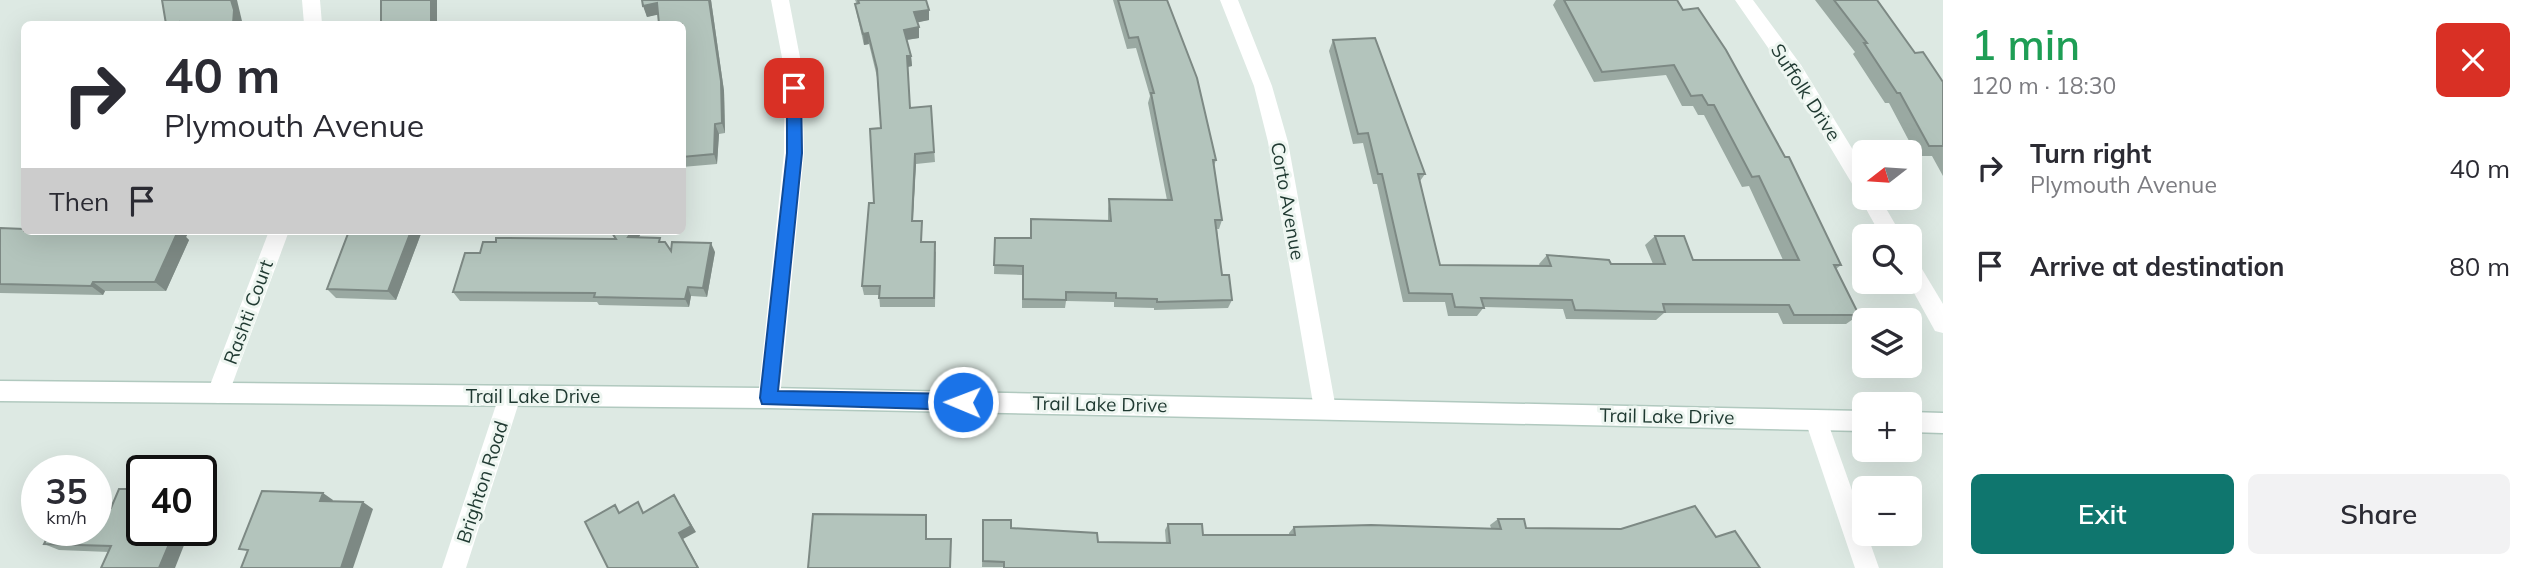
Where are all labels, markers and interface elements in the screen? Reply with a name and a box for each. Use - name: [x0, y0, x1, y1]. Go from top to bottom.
- text: 1 min: [1971, 18, 2080, 71]
- button: close: [2436, 23, 2510, 97]
- street label: Suffolk Drive: [1766, 39, 1846, 145]
- text: 40 m: [164, 44, 280, 105]
- icon: right: [49, 49, 140, 140]
- pin: [764, 58, 824, 118]
- icon: arrive: [775, 69, 813, 107]
- text: 120 m · 18:30: [1971, 71, 2116, 100]
- text: Plymouth Avenue: [164, 105, 424, 145]
- text: Turn right: [2030, 137, 2151, 170]
- street label: Corto Avenue: [1266, 140, 1310, 262]
- north arrow: [1852, 140, 1922, 210]
- map controls: [1852, 140, 1922, 546]
- icon: right: [1971, 149, 2009, 187]
- text: 40 m: [2449, 152, 2510, 185]
- text: Plymouth Avenue: [2030, 170, 2217, 199]
- icon: arrive: [123, 182, 161, 220]
- text: Then: [49, 185, 109, 218]
- button: search: [1852, 224, 1922, 294]
- icon: arrive: [1971, 247, 2009, 285]
- text: Arrive at destination: [2030, 250, 2285, 283]
- text: 80 m: [2449, 250, 2510, 283]
- street label: Rashti Court: [218, 256, 278, 368]
- button: layers: [1852, 308, 1922, 378]
- position arrow: [926, 365, 1000, 439]
- street label: Trail Lake Drive: [466, 384, 600, 408]
- street label: Trail Lake Drive: [1032, 391, 1168, 417]
- button: +: [1852, 392, 1922, 462]
- street label: Trail Lake Drive: [1599, 403, 1735, 429]
- street label: Brighton Road: [451, 418, 513, 546]
- speed limit sign: 40: [126, 455, 217, 546]
- text: 35: [45, 469, 88, 513]
- button: Exit: [1971, 474, 2234, 554]
- button: Share: [2248, 474, 2510, 554]
- button: −: [1852, 476, 1922, 546]
- text: km/h: [46, 506, 87, 529]

